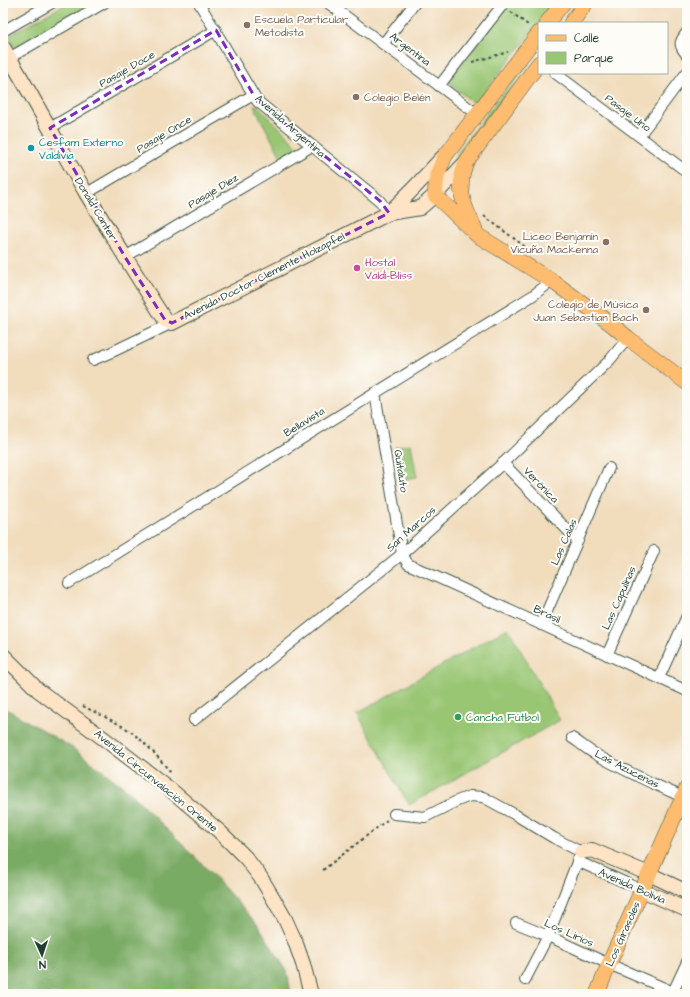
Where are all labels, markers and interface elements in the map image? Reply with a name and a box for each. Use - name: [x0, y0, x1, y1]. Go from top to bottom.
- place label: Escuela Particular Metodista: [255, 12, 348, 40]
- marker: Escuela Particular Metodista: [242, 20, 252, 30]
- legend: [538, 22, 668, 74]
- street label: Argentina: [386, 29, 434, 70]
- text: Calle: [574, 30, 599, 47]
- street label: Pasaje Doce: [96, 47, 158, 91]
- text: Parque: [574, 50, 614, 67]
- place label: Colegio Belén: [364, 90, 431, 106]
- street label: Avenida Argentina: [251, 91, 329, 162]
- street label: Pasaje Uno: [602, 91, 655, 136]
- marker: Colegio Belén: [351, 92, 361, 102]
- street label: Pasaje Once: [134, 112, 194, 156]
- place label: Cesfam Externo Valdivia: [39, 135, 124, 163]
- marker: Cesfam Externo Valdivia: [26, 143, 36, 153]
- street label: Pasaje Diez: [185, 170, 241, 212]
- street label: Donald Canter: [71, 174, 121, 244]
- street label: Avenida Doctor Clemente Holzapfel: [181, 229, 347, 323]
- place label: Liceo Benjamín Vicuña Mackenna: [510, 229, 598, 257]
- marker: Liceo Benjamín Vicuña Mackenna: [601, 237, 611, 247]
- place label: Hostal Valdi-Bliss: [365, 255, 413, 283]
- marker: Hostal Valdi-Bliss: [352, 263, 362, 273]
- place label: Colegio de Música Juan Sebastian Bach: [533, 297, 639, 325]
- marker: Colegio de Música Juan Sebastian Bach: [641, 305, 651, 315]
- street label: Bellavista: [281, 403, 328, 440]
- street label: Quitaluto: [390, 449, 412, 494]
- street label: Verónica: [520, 464, 562, 507]
- street label: San Marcos: [383, 502, 439, 555]
- street label: Las Calas: [547, 516, 581, 568]
- street label: Las Capulinas: [598, 563, 640, 632]
- street label: Brasil: [531, 601, 563, 627]
- place label: Cancha Fútbol: [466, 710, 539, 725]
- marker: Cancha Fútbol: [453, 712, 463, 722]
- street label: Avenida Circunvalación Oriente: [91, 726, 221, 836]
- street label: Las Azucenas: [592, 746, 662, 792]
- street label: Avenida Bolivia: [596, 865, 668, 908]
- street label: Los Girasoles: [602, 899, 644, 969]
- street label: Los Lirios: [542, 915, 596, 951]
- north arrow: [22, 935, 62, 975]
- text: N: [39, 957, 46, 972]

